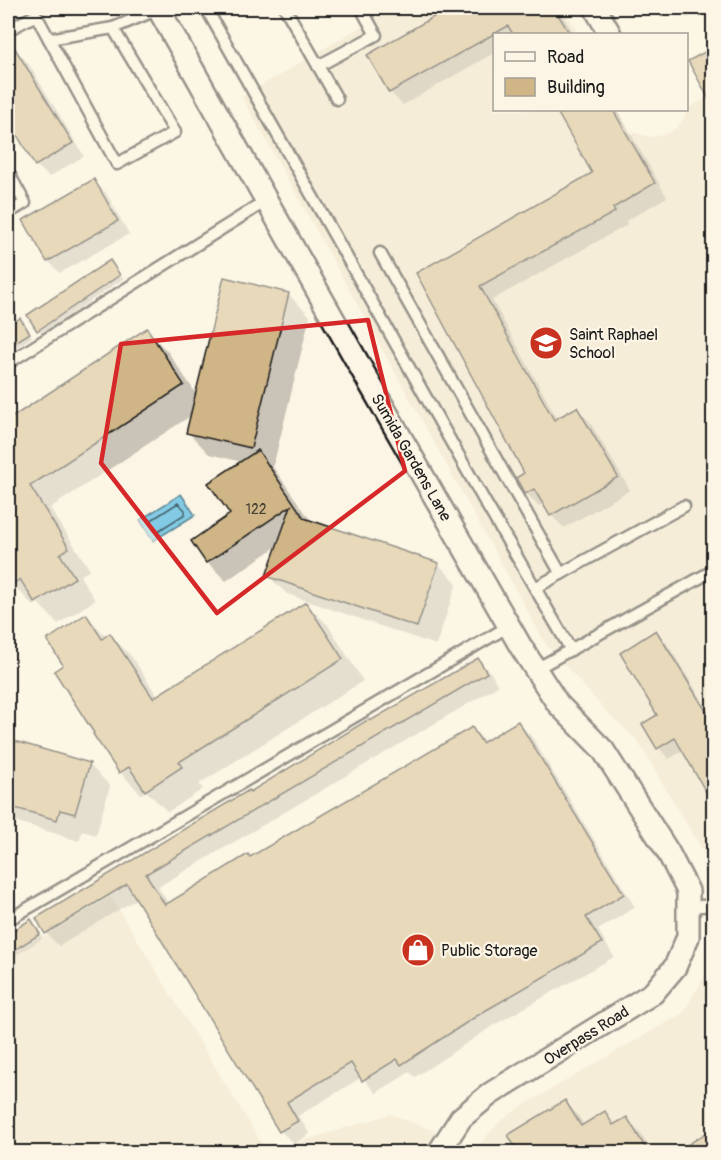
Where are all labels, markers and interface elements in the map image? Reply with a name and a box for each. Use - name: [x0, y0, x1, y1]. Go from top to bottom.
- legend: [493, 33, 688, 111]
- text: Road: [547, 46, 584, 69]
- text: Building: [547, 76, 605, 99]
- school or university icon: Saint Raphael School: [528, 325, 564, 361]
- place label: Saint Raphael School: [569, 325, 658, 363]
- street label: Sumida Gardens Lane: [366, 390, 456, 525]
- house number: 122: [245, 501, 267, 518]
- shop icon: Public Storage: [400, 932, 436, 968]
- place label: Public Storage: [441, 941, 538, 961]
- street label: Overpass Road: [540, 1002, 633, 1070]

